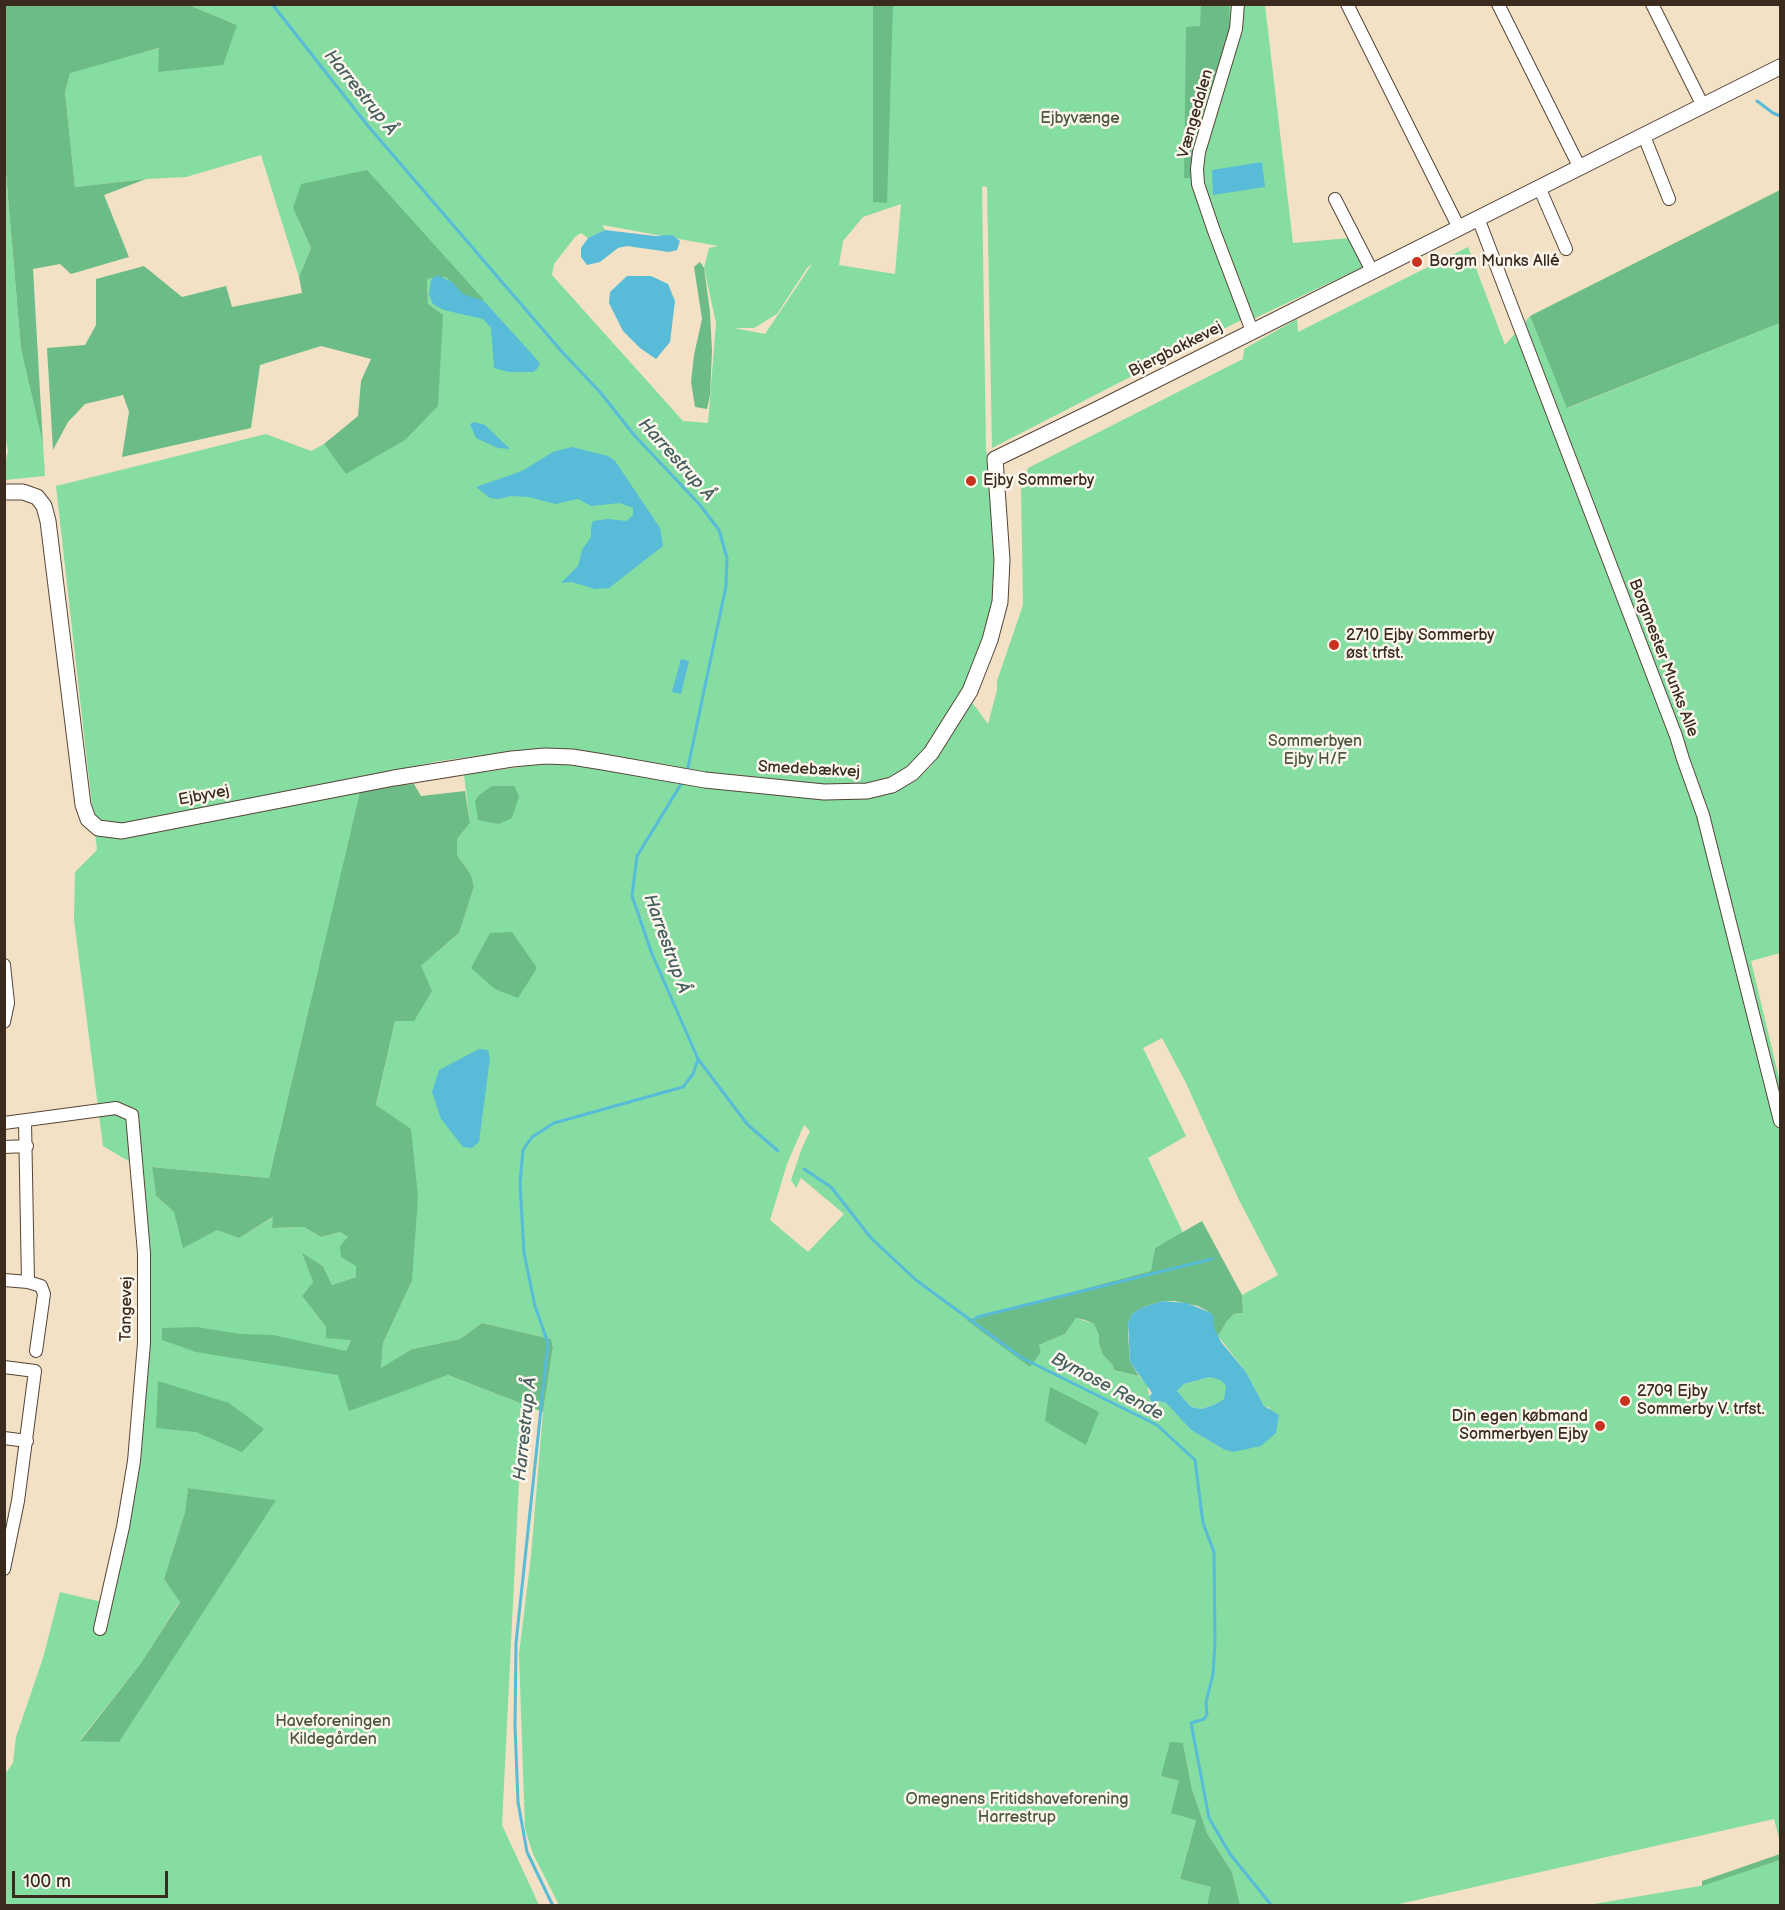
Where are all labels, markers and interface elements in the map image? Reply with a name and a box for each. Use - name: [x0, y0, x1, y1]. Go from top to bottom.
- water label: Harrestrup Å: [319, 46, 401, 140]
- street label: Vængedalen: [1174, 67, 1218, 161]
- park label: Ejbyvænge: [1040, 109, 1120, 129]
- place label: Borgm Munks Allé: [1429, 252, 1560, 272]
- marker: Borgm Munks Allé: [1410, 255, 1424, 269]
- street label: Bjergbakkevej: [1126, 318, 1226, 382]
- water label: Harrestrup Å: [633, 414, 719, 506]
- place label: Ejby Sommerby: [983, 471, 1094, 491]
- marker: Ejby Sommerby: [964, 474, 978, 488]
- street label: Borgmester Munks Alle: [1624, 576, 1702, 740]
- place label: 2710 Ejby Sommerby øst trfst.: [1346, 626, 1494, 664]
- marker: 2710 Ejby Sommerby øst trfst.: [1327, 638, 1341, 652]
- park label: Sommerbyen Ejby H/F: [1268, 732, 1362, 770]
- street label: Smedebækvej: [757, 758, 861, 782]
- street label: Ejbyvej: [177, 782, 231, 810]
- water label: Harrestrup Å: [638, 891, 694, 997]
- street label: Tangevej: [117, 1276, 137, 1342]
- water label: Bymose Rende: [1047, 1348, 1167, 1426]
- water label: Harrestrup Å: [510, 1376, 542, 1482]
- place label: 2709 Ejby Sommerby V. trfst.: [1637, 1382, 1765, 1420]
- marker: 2709 Ejby Sommerby V. trfst.: [1618, 1394, 1632, 1408]
- place label: Din egen købmand Sommerbyen Ejby: [1452, 1407, 1588, 1445]
- marker: Din egen købmand Sommerbyen Ejby: [1593, 1419, 1607, 1433]
- park label: Haveforeningen Kildegården: [275, 1712, 391, 1750]
- park label: Omegnens Fritidshaveforening Harrestrup: [905, 1790, 1129, 1828]
- scale bar: [15, 1859, 171, 1897]
- text: 100 m: [23, 1871, 71, 1892]

